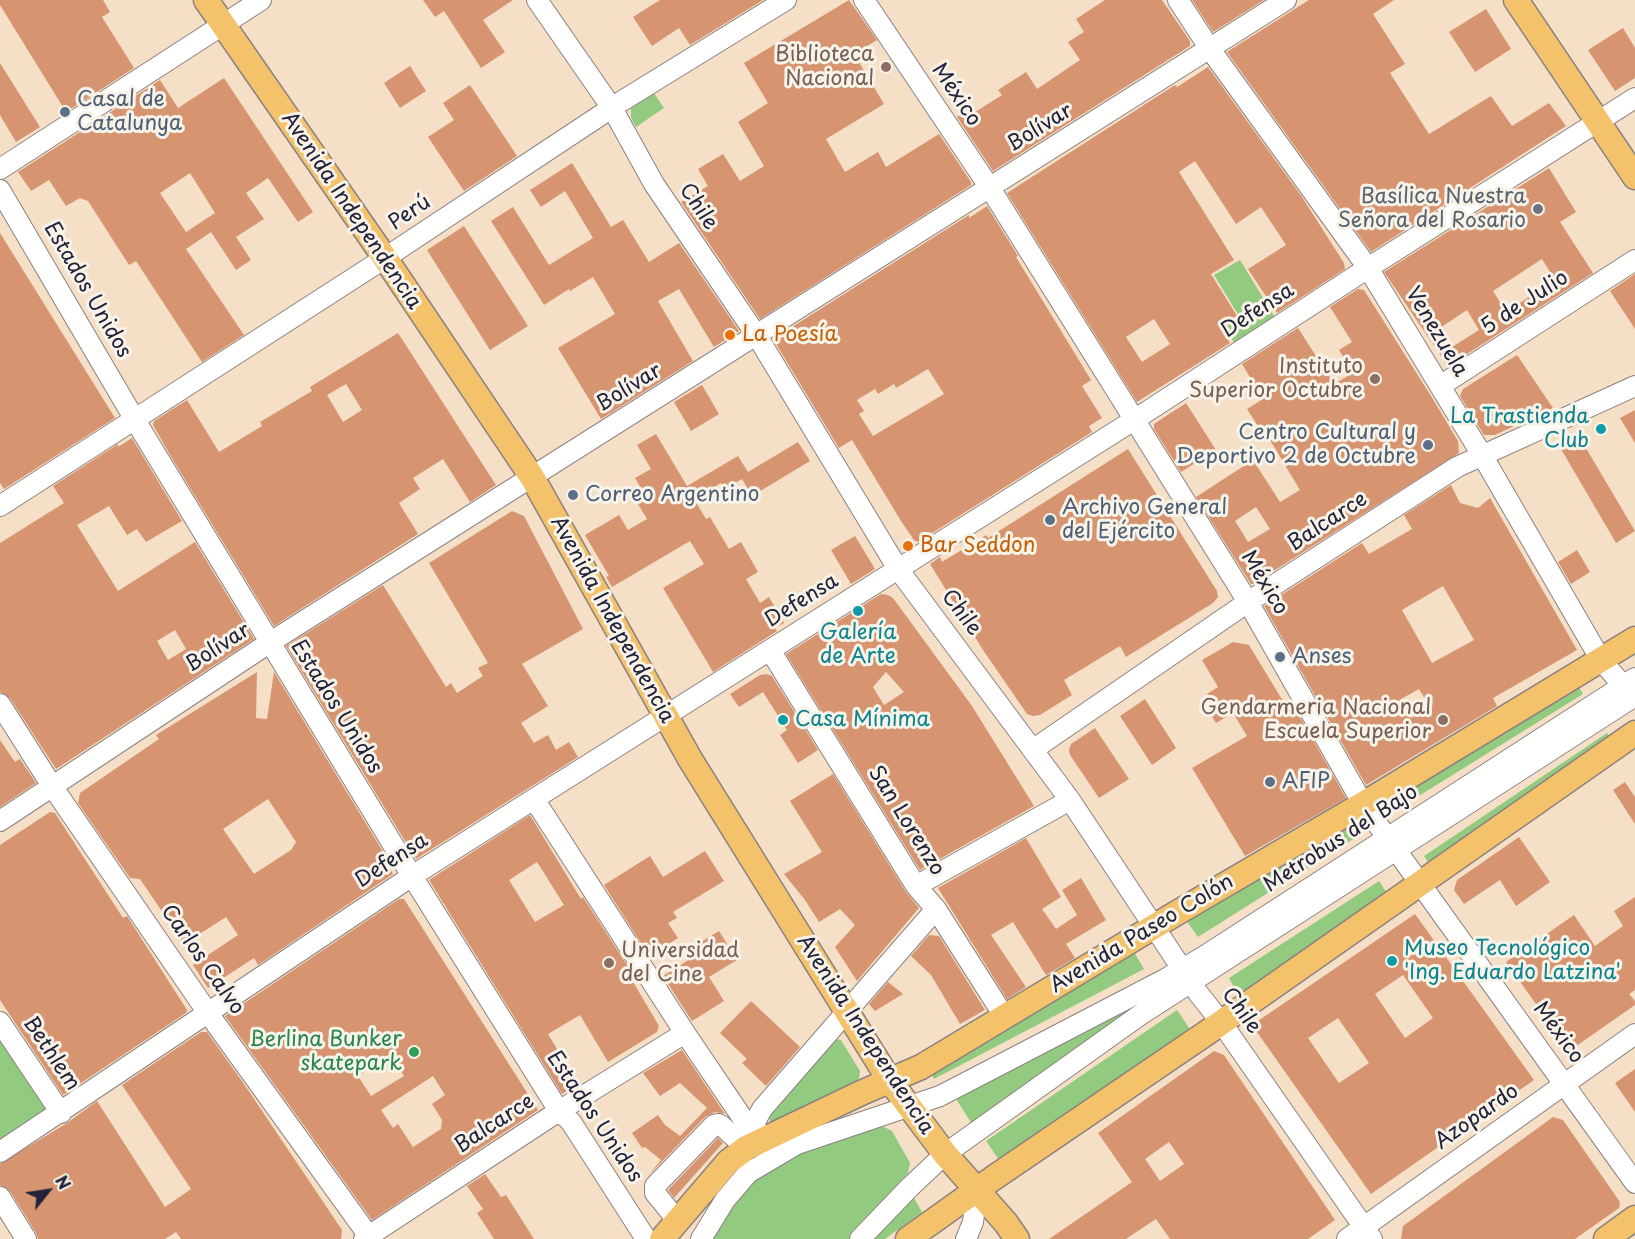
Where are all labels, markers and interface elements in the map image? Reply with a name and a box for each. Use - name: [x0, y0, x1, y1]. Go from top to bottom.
- place label: Biblioteca Nacional: [775, 42, 874, 92]
- street label: México: [926, 59, 986, 131]
- marker: Biblioteca Nacional: [879, 60, 893, 74]
- place label: Casal de Catalunya: [77, 87, 182, 137]
- street label: Bolívar: [1003, 98, 1077, 158]
- marker: Casal de Catalunya: [58, 105, 72, 119]
- street label: Avenida Independencia: [276, 108, 426, 314]
- street label: Chile: [673, 179, 723, 235]
- place label: Basílica Nuestra Señora del Rosario: [1338, 184, 1526, 234]
- street label: Perú: [384, 190, 436, 236]
- marker: Basílica Nuestra Señora del Rosario: [1531, 202, 1545, 216]
- street label: Estados Unidos: [38, 217, 136, 363]
- street label: 5 de Julio: [1477, 266, 1573, 340]
- street label: Defensa: [1217, 278, 1299, 344]
- street label: Venezuela: [1399, 283, 1473, 381]
- place label: La Poesía: [742, 322, 837, 348]
- marker: La Poesía: [723, 328, 737, 342]
- place label: Instituto Superior Octubre: [1189, 354, 1363, 404]
- street label: Bolívar: [592, 358, 666, 418]
- marker: Instituto Superior Octubre: [1368, 372, 1382, 386]
- place label: La Trastienda Club: [1450, 404, 1589, 454]
- place label: Centro Cultural y Deportivo 2 de Octubre: [1176, 420, 1416, 470]
- marker: La Trastienda Club: [1594, 422, 1608, 436]
- marker: Centro Cultural y Deportivo 2 de Octubre: [1421, 438, 1435, 452]
- place label: Correo Argentino: [585, 482, 759, 508]
- street label: Balcarce: [1284, 487, 1372, 557]
- marker: Correo Argentino: [566, 488, 580, 502]
- place label: Archivo General del Ejército: [1062, 495, 1227, 545]
- street label: Avenida Independencia: [545, 512, 679, 728]
- marker: Archivo General del Ejército: [1043, 513, 1057, 527]
- place label: Bar Seddon: [920, 533, 1035, 559]
- marker: Bar Seddon: [901, 539, 915, 553]
- street label: México: [1235, 546, 1293, 620]
- street label: Defensa: [761, 569, 843, 633]
- street label: Chile: [936, 585, 986, 641]
- marker: Galería de Arte: [851, 604, 865, 618]
- street label: Bolívar: [181, 618, 255, 678]
- place label: Galería de Arte: [820, 620, 896, 670]
- street label: Estados Unidos: [285, 635, 387, 779]
- place label: Anses: [1292, 644, 1351, 670]
- marker: Anses: [1273, 650, 1287, 664]
- place label: Gendarmeria Nacional Escuela Superior: [1201, 695, 1431, 745]
- place label: Casa Mínima: [795, 707, 930, 733]
- marker: Casa Mínima: [776, 713, 790, 727]
- marker: Gendarmeria Nacional Escuela Superior: [1436, 713, 1450, 727]
- street label: San Lorenzo: [862, 762, 950, 880]
- place label: AFIP: [1282, 769, 1330, 795]
- marker: AFIP: [1263, 775, 1277, 789]
- street label: Metrobus del Bajo: [1259, 780, 1423, 898]
- street label: Defensa: [351, 828, 433, 894]
- street label: Avenida Paseo Colón: [1046, 869, 1238, 999]
- street label: Carlos Calvo: [155, 900, 249, 1020]
- street label: Avenida Independencia: [791, 931, 939, 1139]
- place label: Museo Tecnológico 'Ing. Eduardo Latzina': [1404, 936, 1621, 986]
- place label: Universidad del Cine: [621, 938, 739, 988]
- marker: Museo Tecnológico 'Ing. Eduardo Latzina': [1385, 954, 1399, 968]
- marker: Universidad del Cine: [602, 956, 616, 970]
- street label: Chile: [1216, 983, 1266, 1039]
- street label: México: [1527, 997, 1589, 1069]
- street label: Bethlem: [17, 1012, 85, 1096]
- place label: Berlina Bunker skatepark: [249, 1027, 402, 1077]
- marker: Berlina Bunker skatepark: [407, 1045, 421, 1059]
- street label: Estados Unidos: [541, 1047, 647, 1187]
- street label: Azopardo: [1430, 1079, 1524, 1155]
- street label: Balcarce: [451, 1089, 539, 1159]
- north arrow: [18, 1161, 78, 1221]
- text: N: [50, 1171, 77, 1193]

